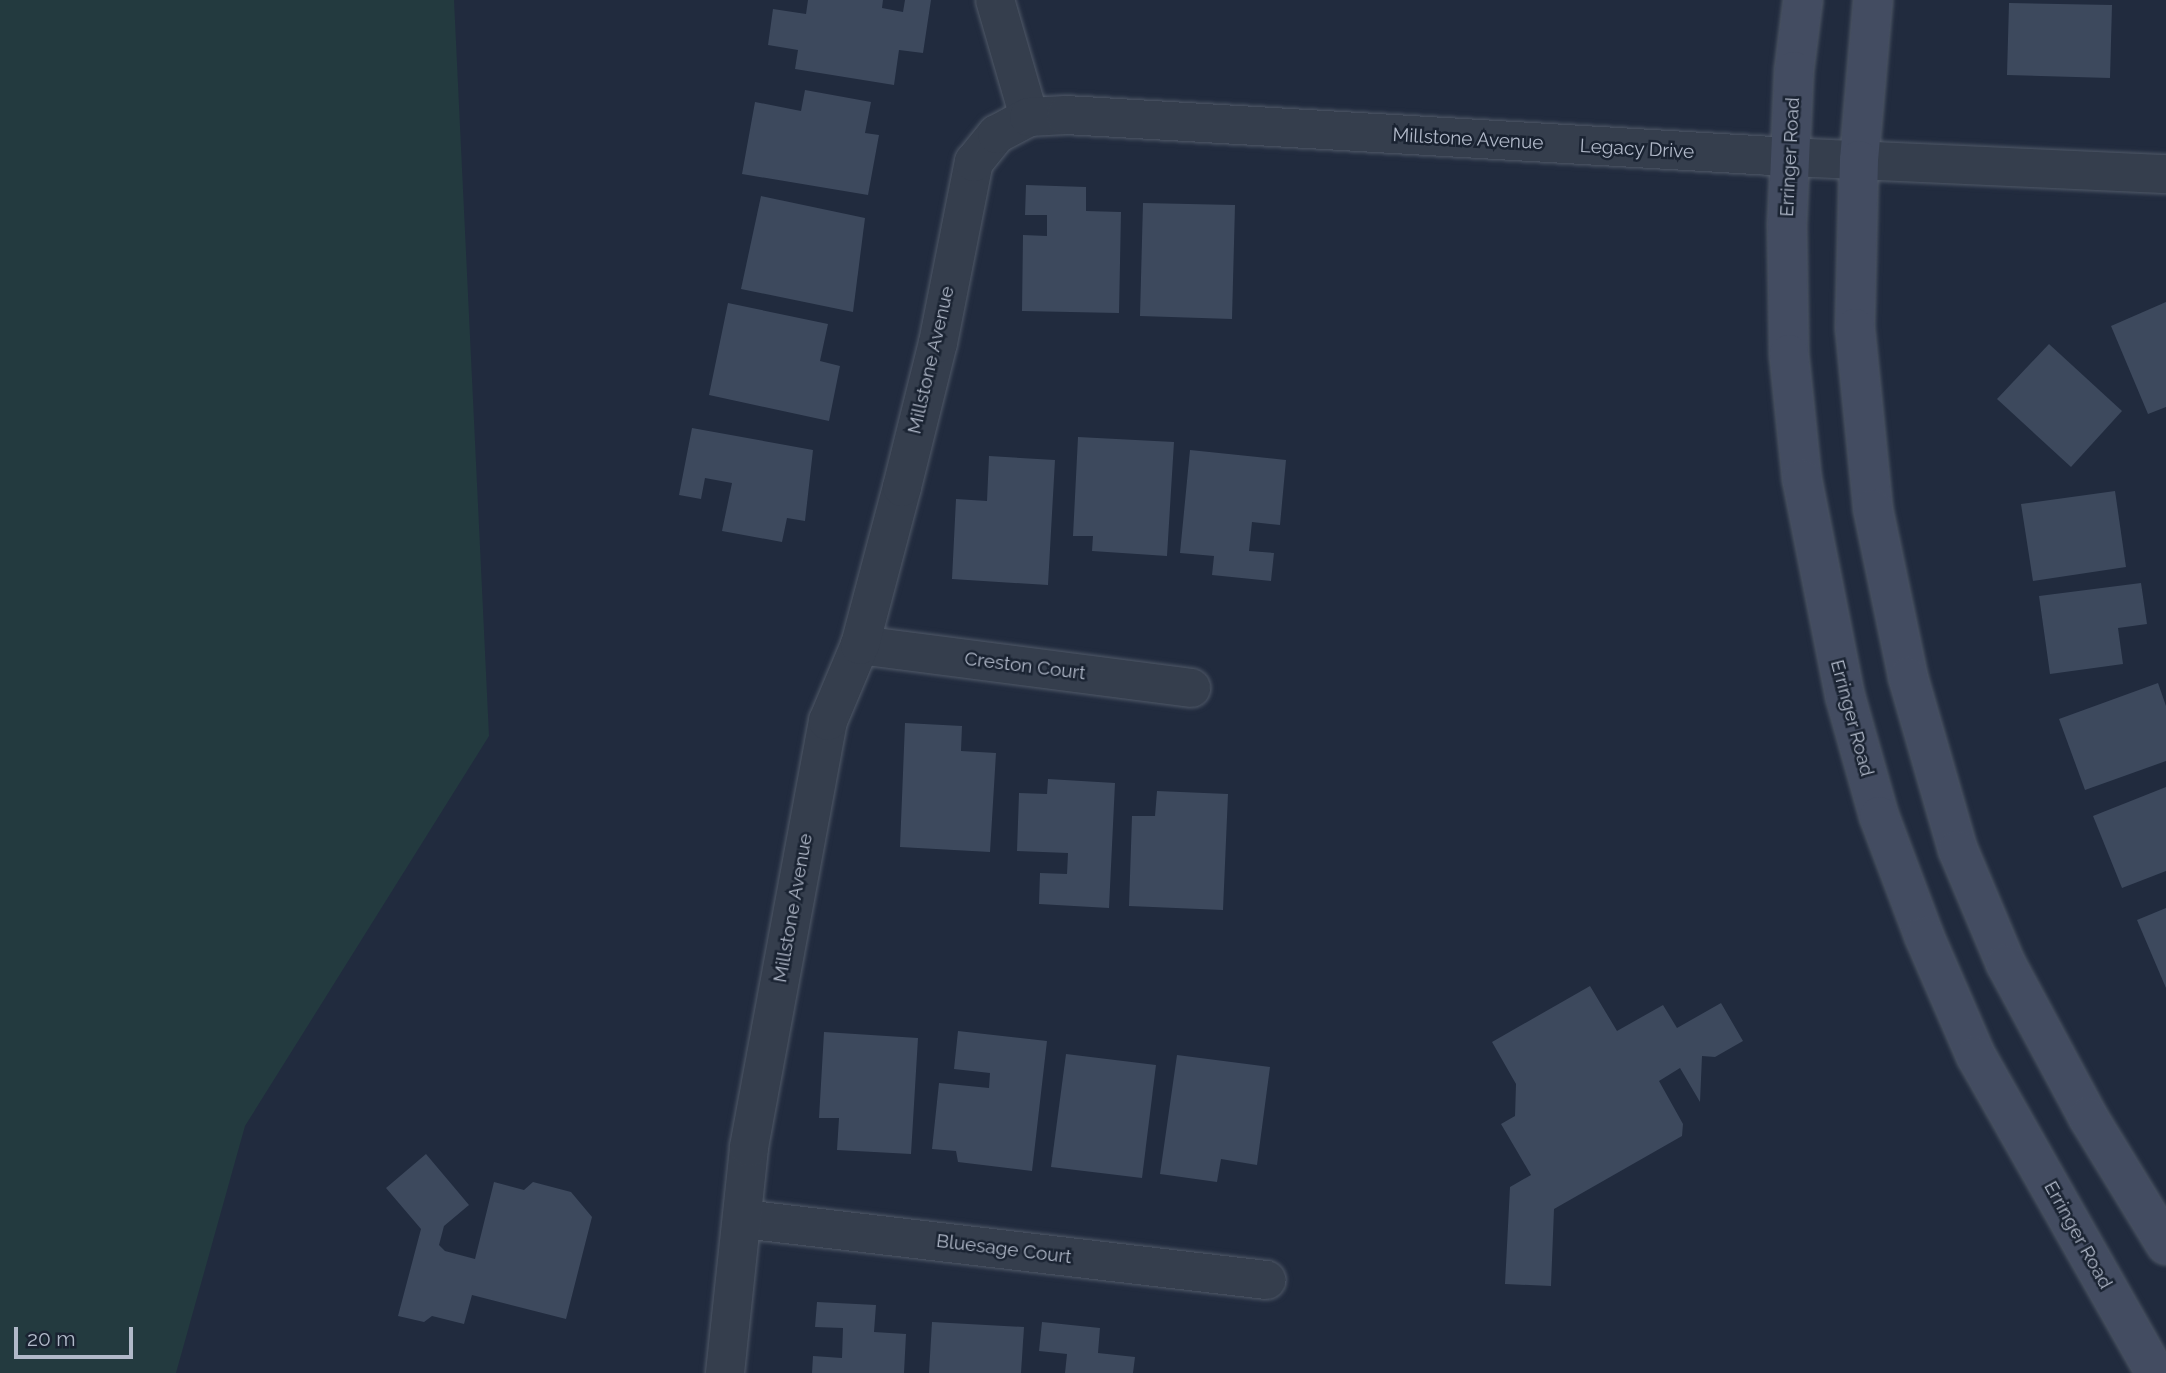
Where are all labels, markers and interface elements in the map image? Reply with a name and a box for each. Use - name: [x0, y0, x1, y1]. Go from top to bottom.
- street label: Erringer Road: [1775, 96, 1805, 218]
- street label: Millstone Avenue: [1392, 124, 1544, 154]
- street label: Legacy Drive: [1579, 135, 1695, 163]
- street label: Millstone Avenue: [903, 284, 959, 436]
- street label: Creston Court: [963, 647, 1087, 685]
- street label: Erringer Road: [1825, 657, 1879, 779]
- street label: Millstone Avenue: [769, 831, 817, 985]
- street label: Erringer Road: [2039, 1177, 2117, 1293]
- street label: Bluesage Court: [935, 1229, 1073, 1269]
- scale bar: [18, 1314, 136, 1358]
- text: 20 m: [27, 1326, 75, 1351]

